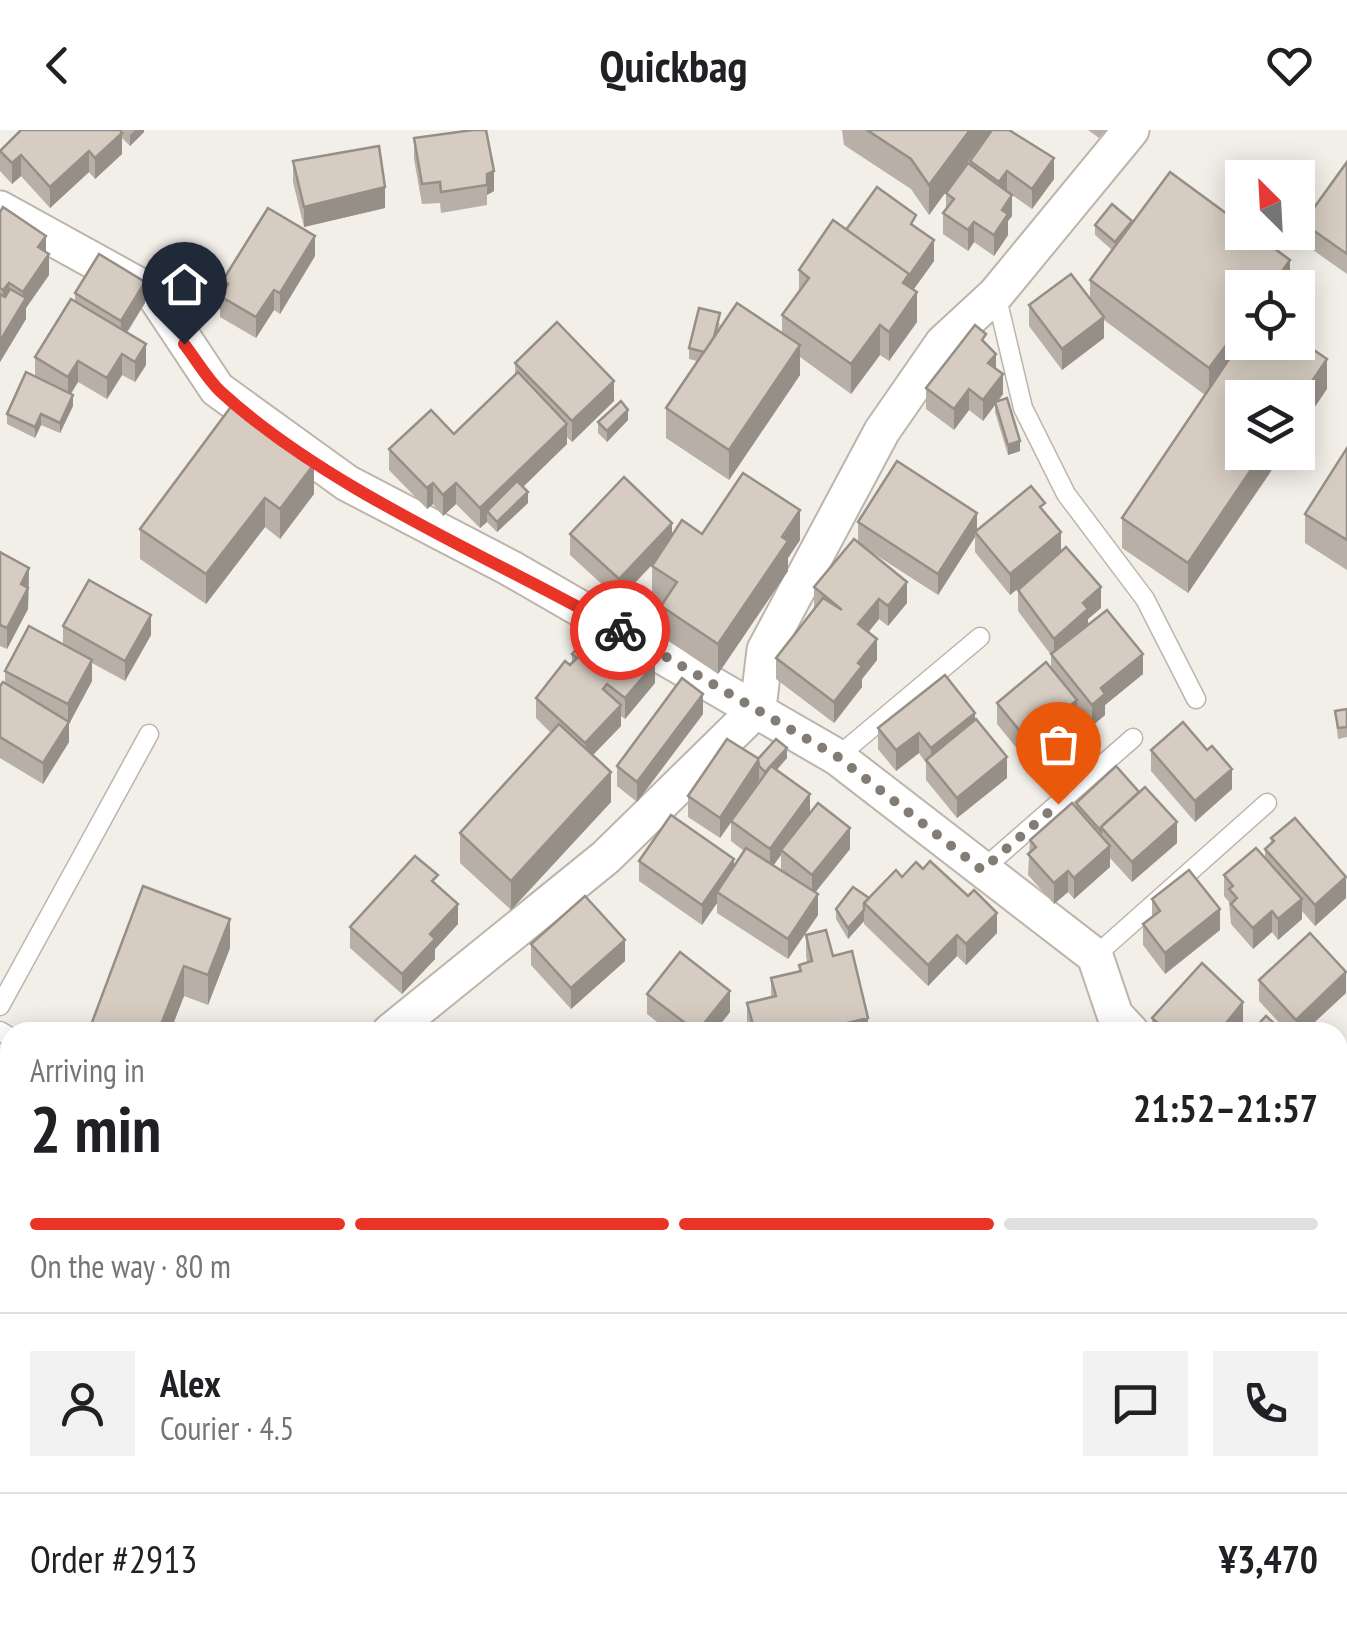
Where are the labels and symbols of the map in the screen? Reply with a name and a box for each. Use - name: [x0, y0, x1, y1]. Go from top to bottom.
- north arrow: [1225, 160, 1315, 250]
- pin: [142, 242, 227, 345]
- courier: [570, 580, 670, 680]
- pin: [1016, 702, 1101, 805]

